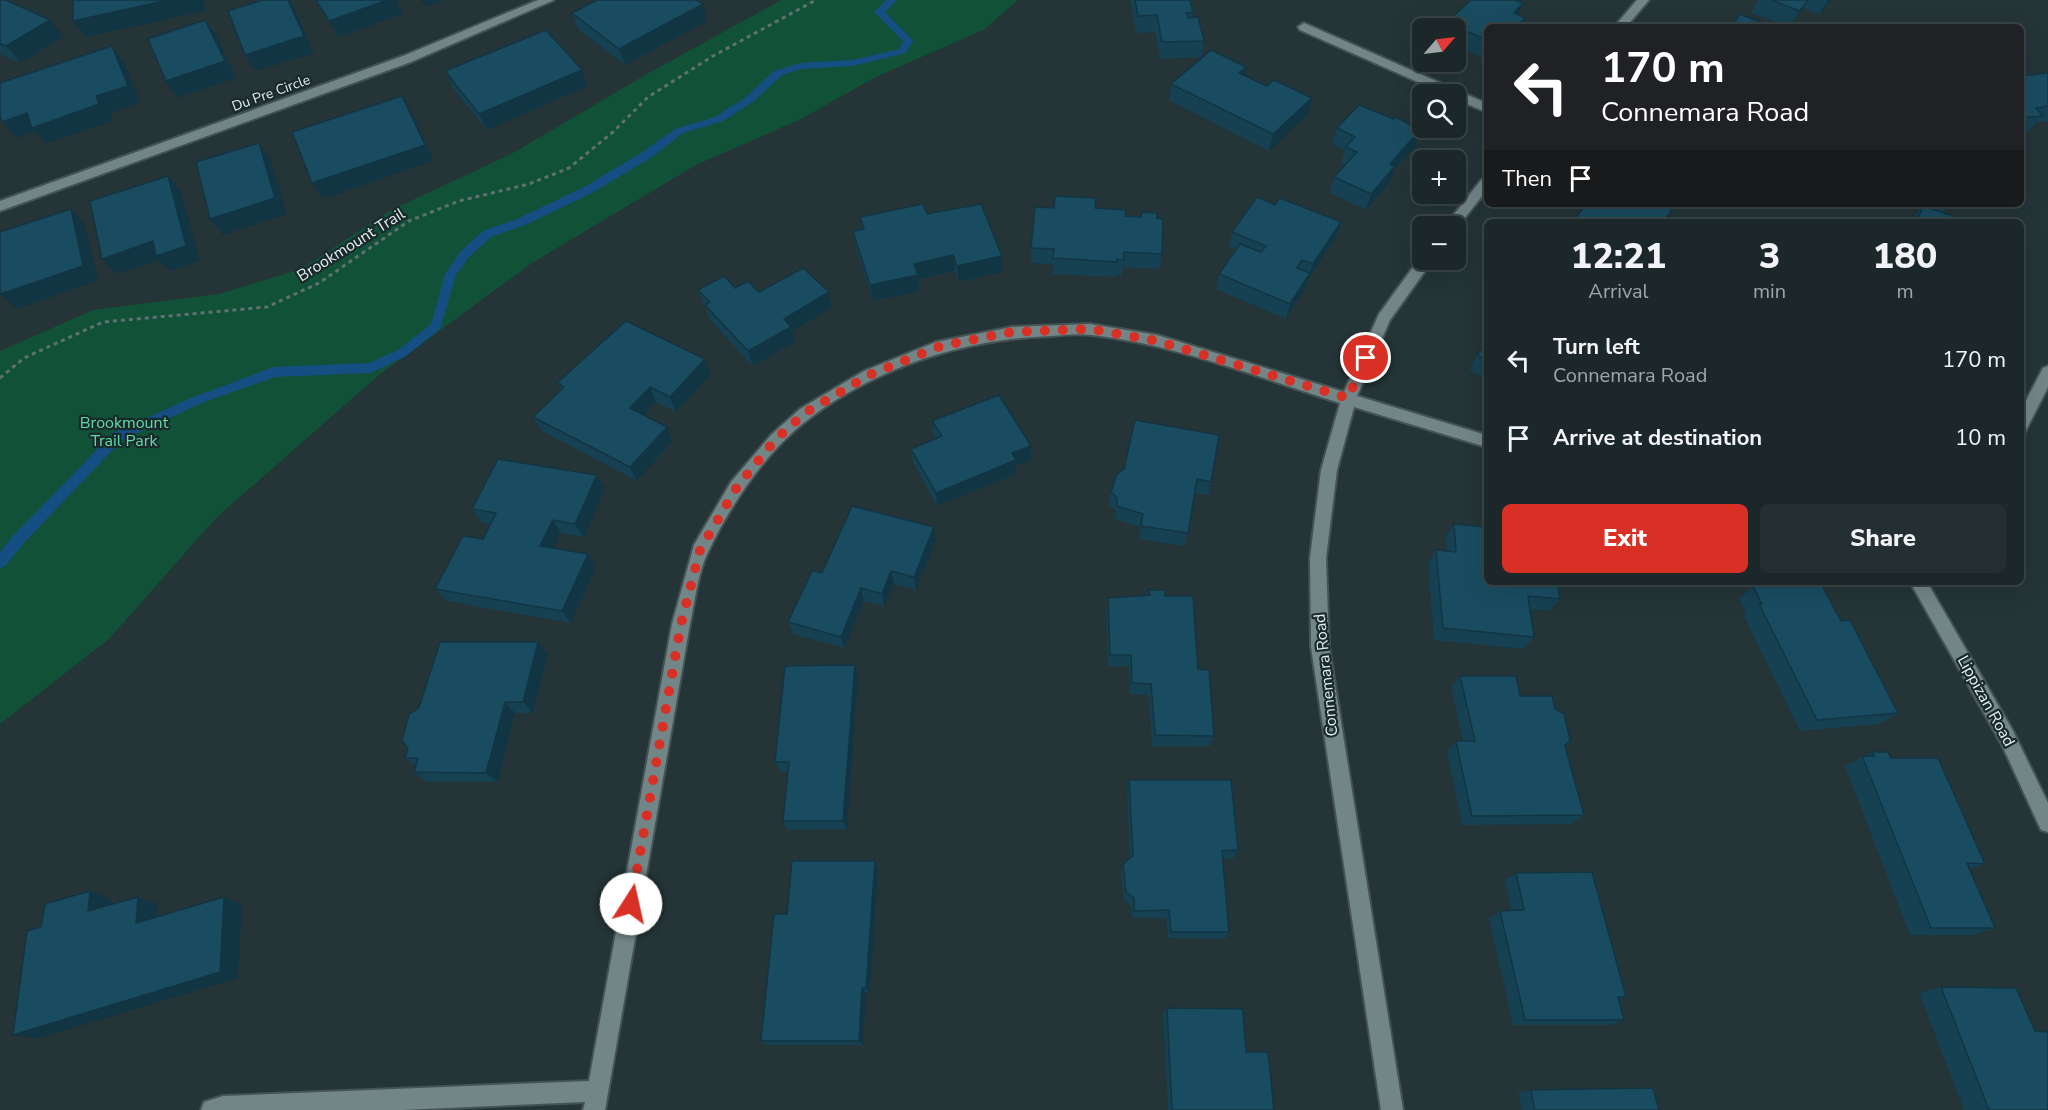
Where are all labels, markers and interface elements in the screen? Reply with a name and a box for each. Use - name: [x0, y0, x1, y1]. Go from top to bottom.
- north arrow: [1412, 18, 1466, 72]
- map controls: [1412, 18, 1466, 270]
- text: 170 m: [1601, 40, 1725, 97]
- icon: left: [1502, 48, 1580, 126]
- street label: Du Pre Circle: [229, 70, 313, 116]
- button: search: [1412, 84, 1466, 138]
- text: Connemara Road: [1601, 94, 1809, 131]
- button: +: [1412, 150, 1466, 204]
- icon: arrive: [1564, 162, 1597, 195]
- text: Then: [1502, 164, 1552, 194]
- street label: Brookmount Trail: [293, 203, 409, 287]
- button: −: [1412, 216, 1466, 270]
- text: 12:21: [1571, 232, 1666, 281]
- text: 3: [1759, 232, 1780, 281]
- text: 180: [1873, 232, 1937, 281]
- text: Arrival: [1588, 278, 1649, 305]
- text: min: [1753, 278, 1786, 305]
- text: m: [1896, 278, 1914, 305]
- pin: [1340, 332, 1391, 383]
- text: Turn left: [1553, 332, 1640, 362]
- icon: arrive: [1349, 341, 1382, 374]
- icon: left: [1502, 344, 1535, 377]
- text: 170 m: [1942, 345, 2006, 375]
- text: Connemara Road: [1553, 362, 1707, 389]
- park label: Brookmount Trail Park: [80, 412, 169, 452]
- icon: arrive: [1502, 422, 1535, 455]
- text: Arrive at destination: [1553, 423, 1762, 453]
- text: 10 m: [1955, 423, 2006, 453]
- button: Exit: [1502, 504, 1748, 573]
- button: Share: [1760, 504, 2006, 573]
- street label: Connemara Road: [1309, 612, 1343, 738]
- street label: Lippizan Road: [1952, 651, 2020, 751]
- position arrow: [599, 872, 663, 936]

